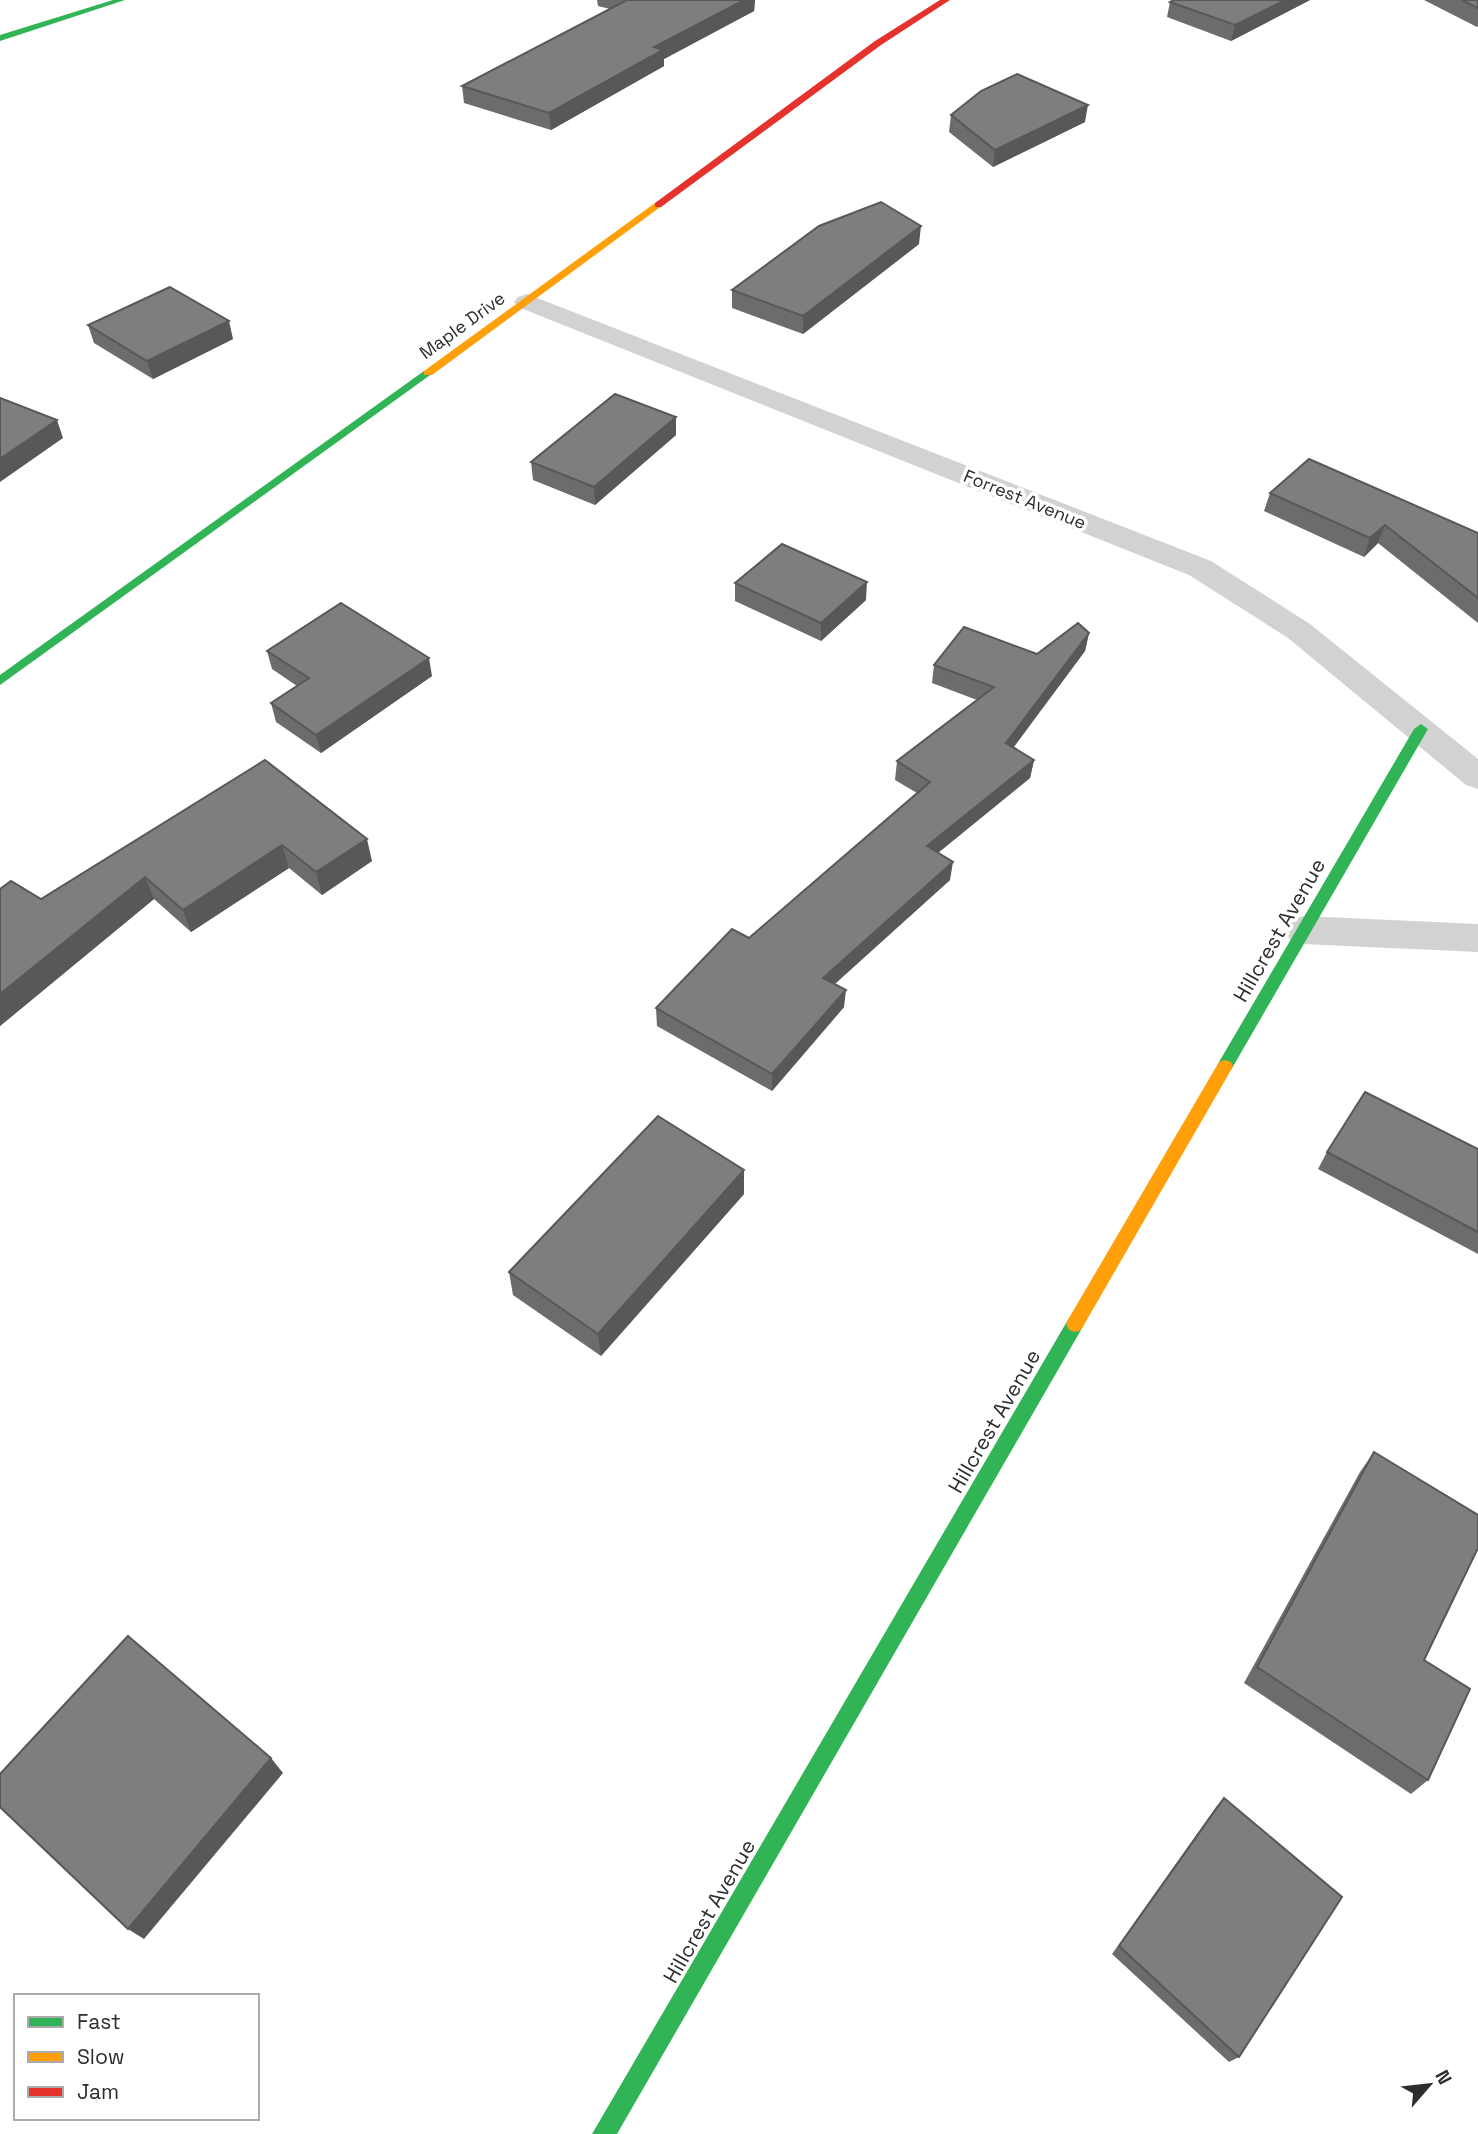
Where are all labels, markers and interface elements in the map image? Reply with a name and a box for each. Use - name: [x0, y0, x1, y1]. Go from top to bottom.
- street label: Maple Drive: [415, 286, 509, 364]
- street label: Forrest Avenue: [960, 464, 1090, 534]
- street label: Hillcrest Avenue: [1227, 853, 1331, 1007]
- street label: Hillcrest Avenue: [942, 1344, 1046, 1498]
- street label: Hillcrest Avenue: [657, 1834, 761, 1988]
- legend: [14, 1994, 259, 2120]
- text: Fast: [77, 2008, 121, 2035]
- text: Slow: [77, 2043, 125, 2070]
- north arrow: [1394, 2050, 1464, 2120]
- text: N: [1430, 2066, 1458, 2089]
- text: Jam: [77, 2078, 119, 2105]

